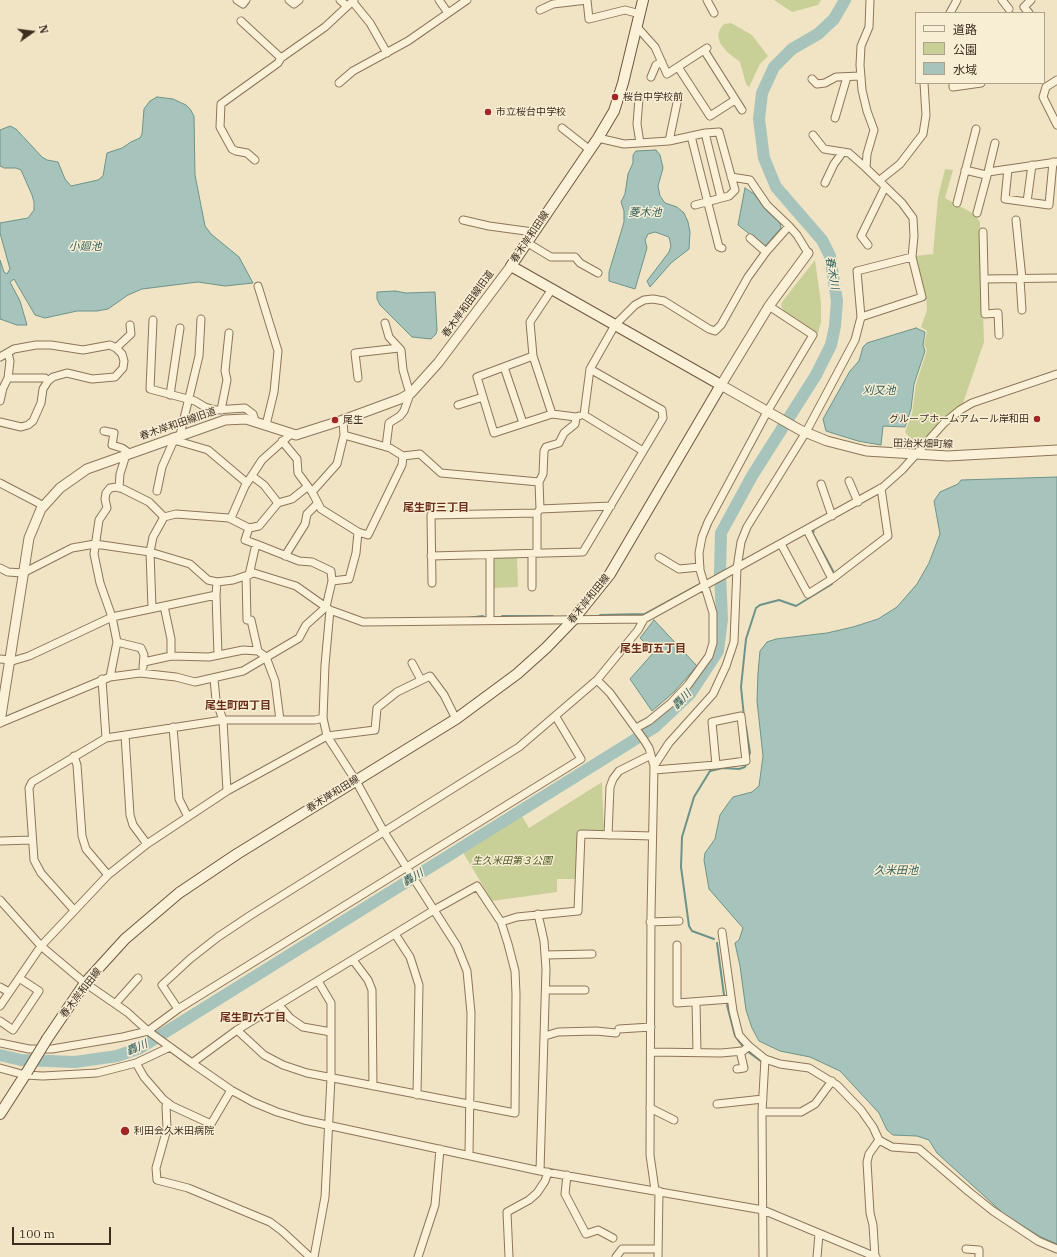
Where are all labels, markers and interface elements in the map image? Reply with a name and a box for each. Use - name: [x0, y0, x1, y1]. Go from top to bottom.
- north arrow: [12, 12, 52, 52]
- legend: [915, 12, 1045, 84]
- text: 道路: [953, 22, 977, 37]
- text: N: [36, 23, 51, 35]
- text: 公園: [953, 42, 977, 57]
- text: 水域: [953, 62, 977, 77]
- place label: 桜台中学校前: [623, 91, 683, 103]
- marker: 桜台中学校前: [610, 92, 620, 102]
- place label: 市立桜台中学校: [496, 106, 566, 118]
- marker: 市立桜台中学校: [483, 107, 493, 117]
- water label: 菱木池: [629, 206, 661, 220]
- street label: 春木岸和田線: [508, 209, 552, 265]
- water label: 小廻池: [69, 240, 101, 254]
- water label: 春木川: [823, 256, 841, 290]
- street label: 春木岸和田線旧道: [440, 268, 496, 340]
- water label: 刈又池: [863, 384, 895, 398]
- street label: 春木岸和田線旧道: [138, 405, 218, 443]
- place label: グループホームアムール岸和田: [889, 413, 1029, 425]
- place label: 尾生: [343, 414, 363, 426]
- marker: グループホームアムール岸和田: [1032, 414, 1042, 424]
- marker: 尾生: [330, 415, 340, 425]
- street label: 田治米畑町線: [893, 437, 953, 451]
- district label: 尾生町三丁目: [403, 501, 469, 515]
- street label: 春木岸和田線: [565, 572, 613, 626]
- district label: 尾生町五丁目: [620, 642, 686, 656]
- water label: 轟川: [670, 688, 694, 712]
- district label: 尾生町四丁目: [205, 699, 271, 713]
- street label: 春木岸和田線: [304, 773, 362, 815]
- park label: 生久米田第３公園: [472, 855, 552, 867]
- water label: 久米田池: [874, 864, 918, 878]
- water label: 轟川: [400, 867, 426, 889]
- street label: 春木岸和田線: [58, 966, 104, 1020]
- district label: 尾生町六丁目: [220, 1011, 286, 1025]
- water label: 轟川: [124, 1037, 150, 1059]
- marker: 利田会久米田病院: [119, 1125, 131, 1137]
- place label: 利田会久米田病院: [134, 1125, 214, 1137]
- scale bar: [14, 1219, 113, 1245]
- text: 100 m: [19, 1226, 55, 1241]

